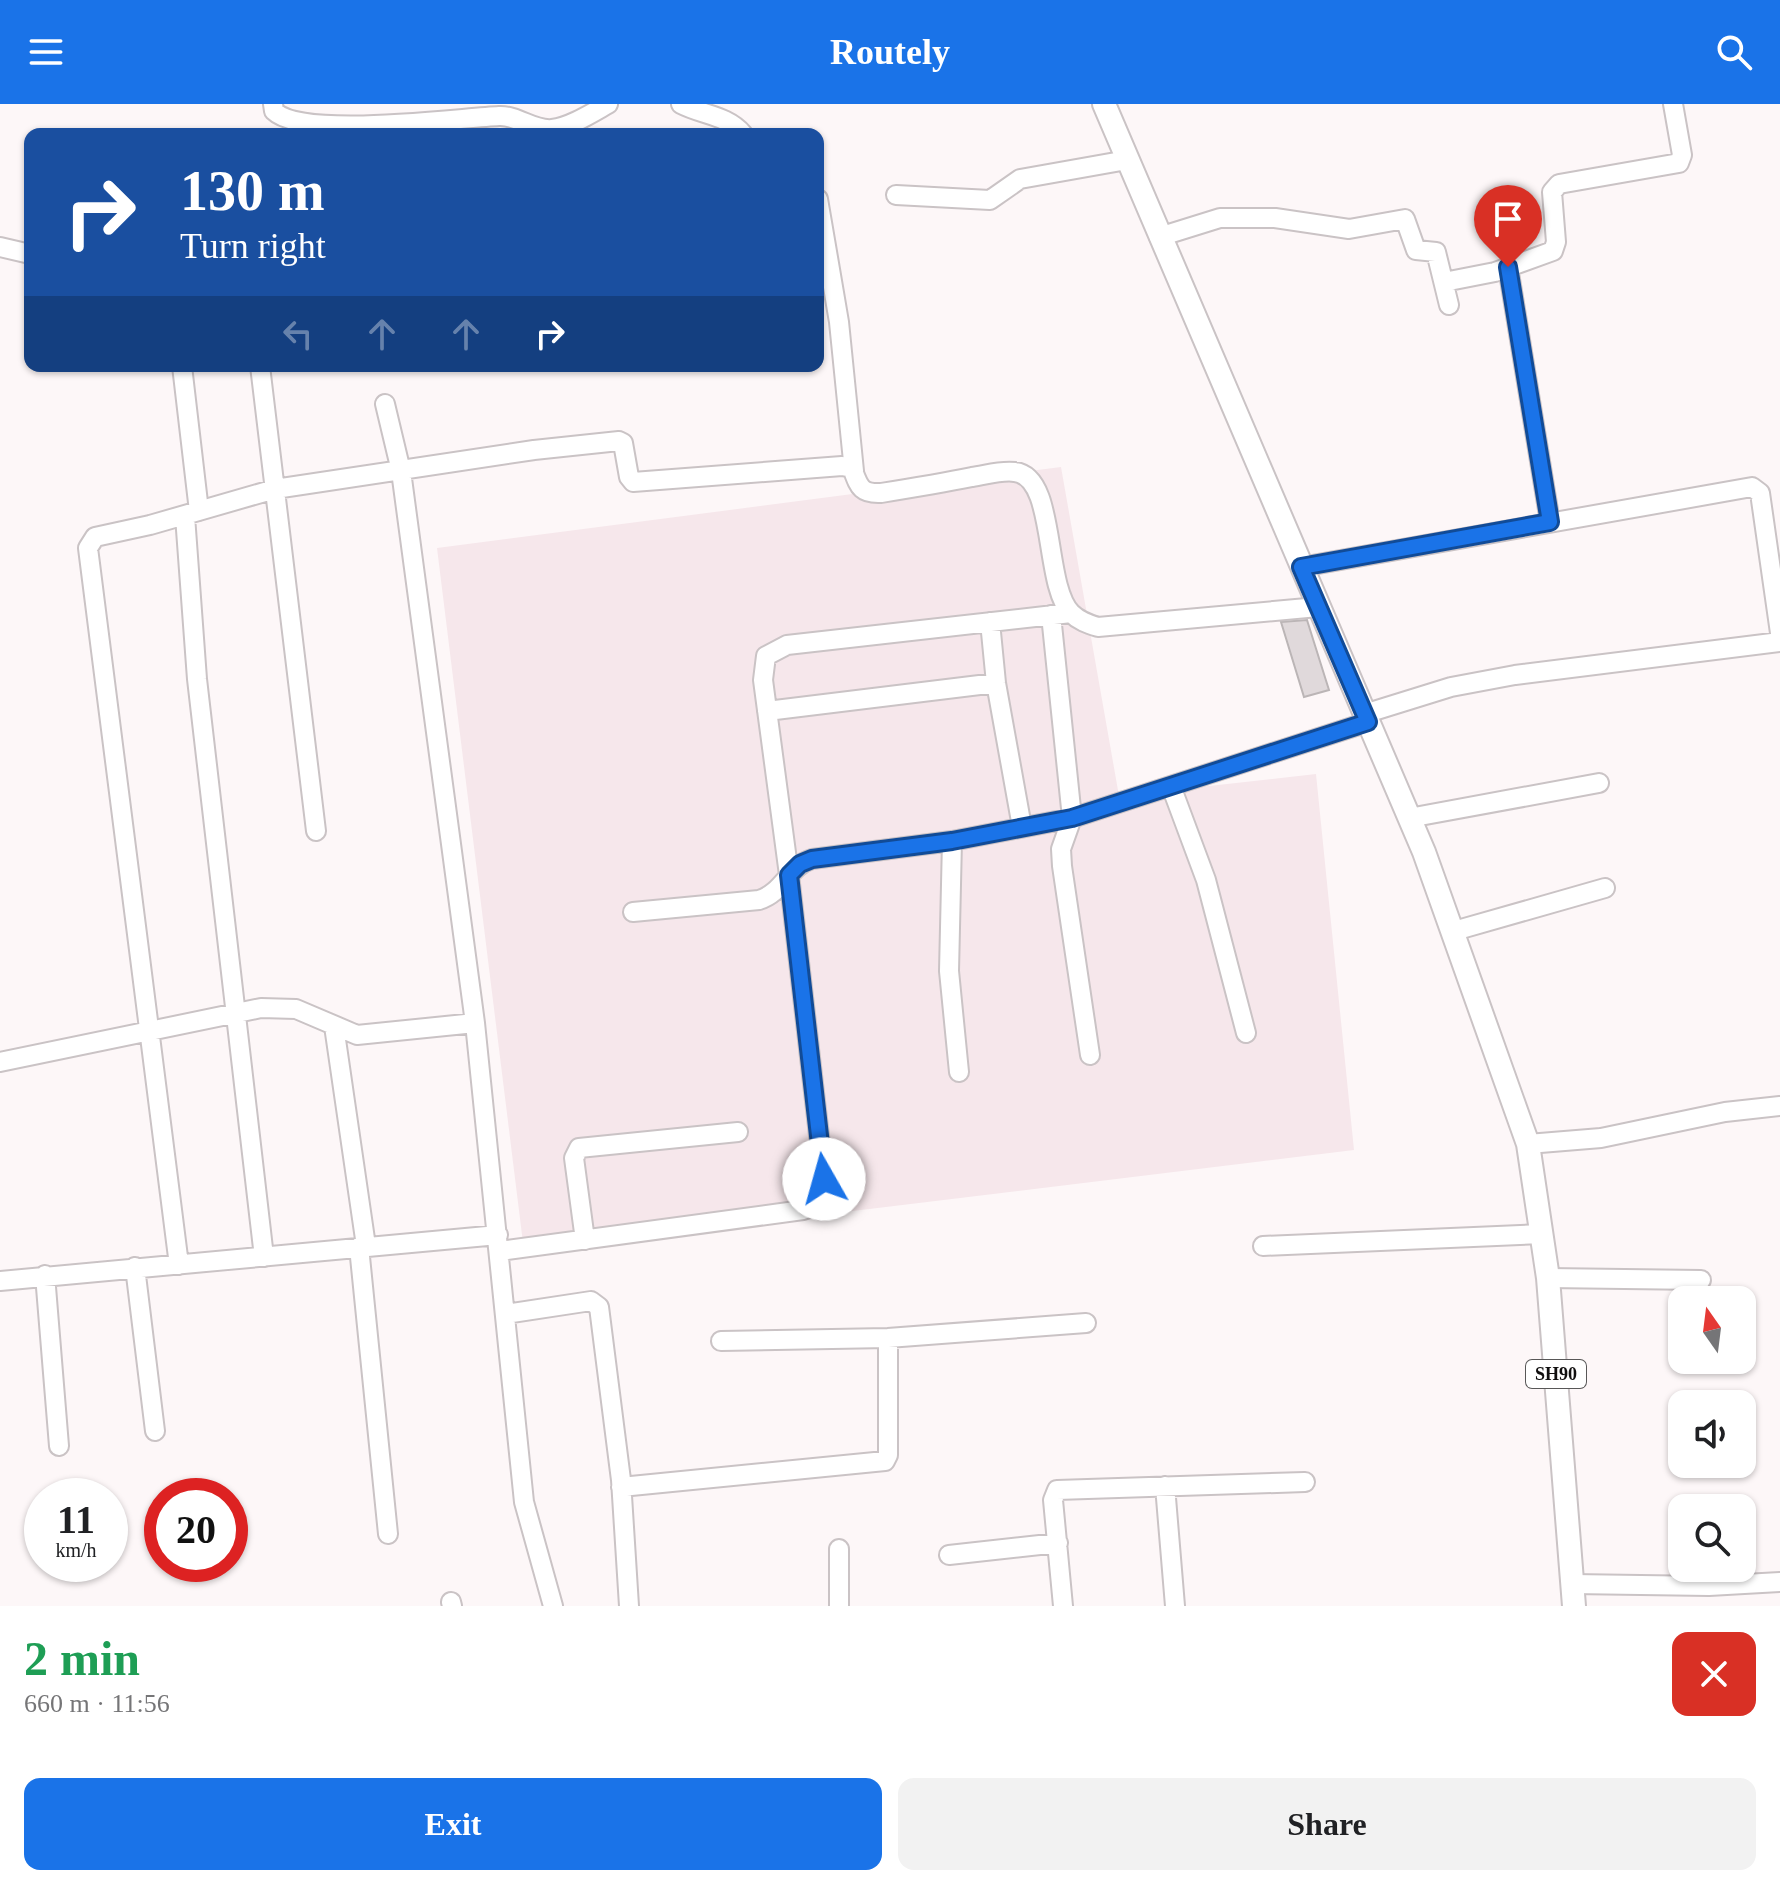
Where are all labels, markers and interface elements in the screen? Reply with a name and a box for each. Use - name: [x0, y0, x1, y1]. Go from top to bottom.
- icon: menu: [24, 30, 68, 74]
- icon: search: [1712, 30, 1756, 74]
- text: Routely: [830, 32, 950, 72]
- icon: right: [48, 160, 152, 264]
- text: 130 m: [180, 160, 325, 222]
- pin: [1474, 185, 1542, 267]
- icon: arrive: [1486, 197, 1530, 241]
- text: Turn right: [180, 226, 326, 266]
- icon: left: [276, 312, 320, 356]
- icon: ahead: [360, 312, 404, 356]
- icon: ahead: [444, 312, 488, 356]
- icon: right: [528, 312, 572, 356]
- position arrow: [782, 1137, 866, 1221]
- north arrow: [1668, 1286, 1756, 1374]
- map controls: [1668, 1286, 1756, 1582]
- road number: SH90: [1526, 1360, 1586, 1388]
- button: sound: [1668, 1390, 1756, 1478]
- speed limit sign: 20: [144, 1478, 248, 1582]
- button: search: [1668, 1494, 1756, 1582]
- text: 11: [57, 1497, 95, 1542]
- text: km/h: [55, 1539, 97, 1561]
- text: 2 min: [24, 1632, 140, 1685]
- button: close: [1672, 1632, 1756, 1716]
- text: 660 m · 11:56: [24, 1689, 170, 1718]
- button: Exit: [24, 1778, 882, 1870]
- button: Share: [898, 1778, 1756, 1870]

